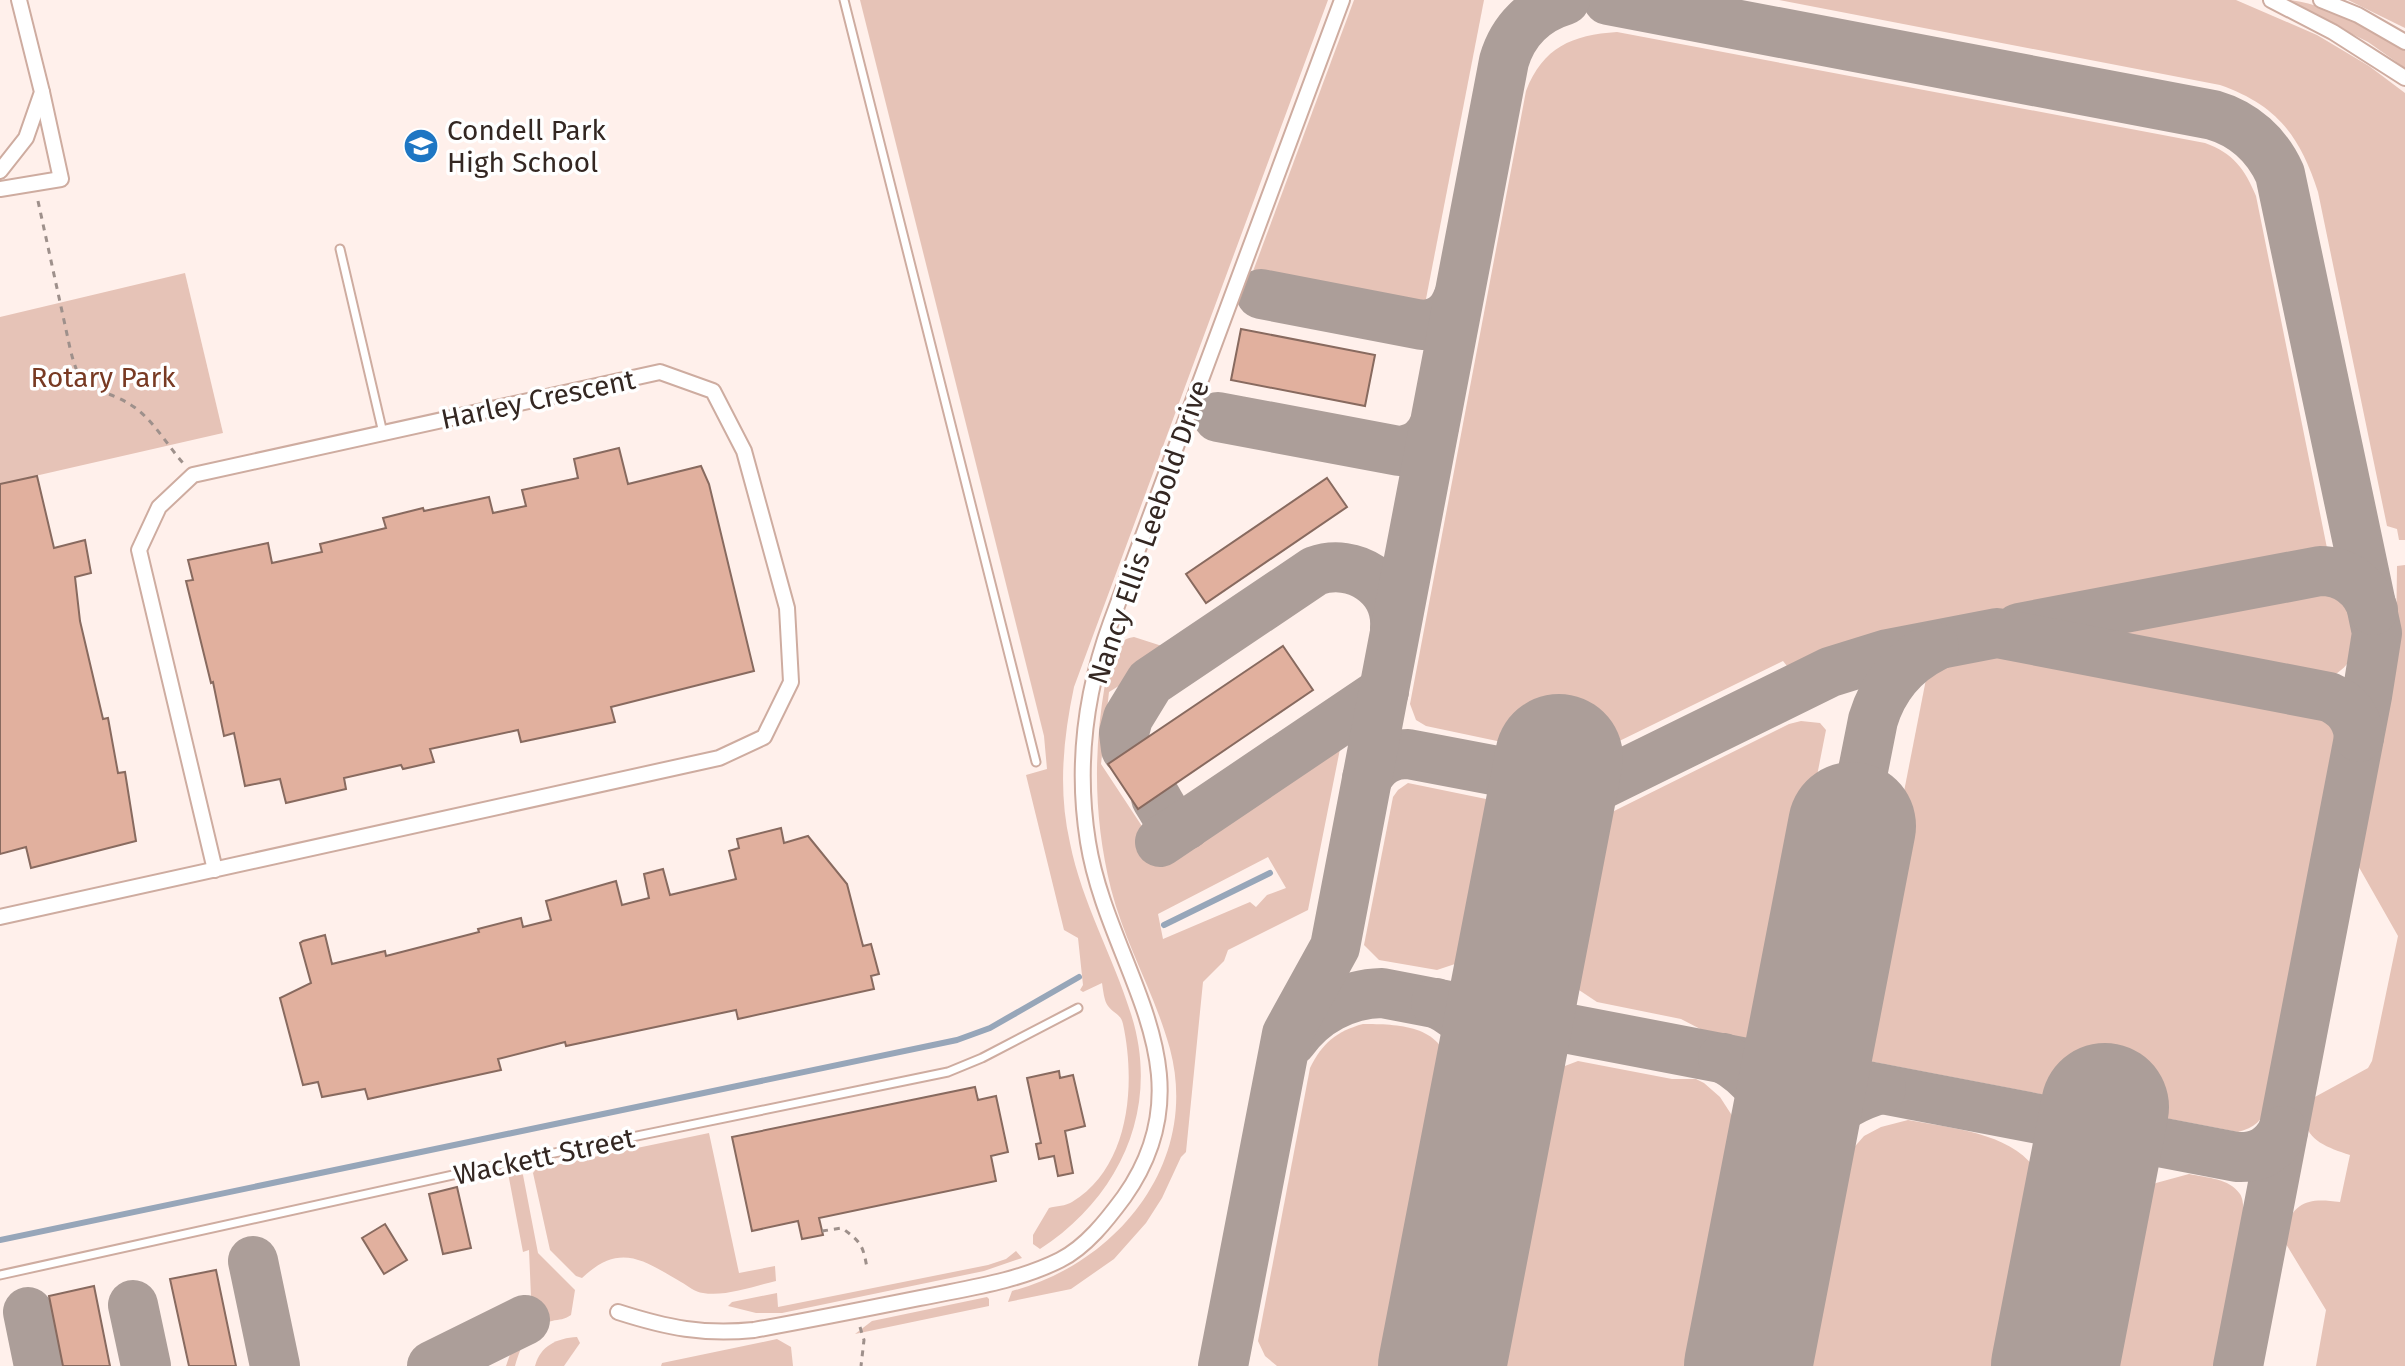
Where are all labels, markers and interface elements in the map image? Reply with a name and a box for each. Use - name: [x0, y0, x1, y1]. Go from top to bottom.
- place label: Condell Park High School: [447, 114, 606, 179]
- school or university icon: Condell Park High School: [402, 127, 440, 165]
- park label: Rotary Park: [30, 361, 176, 394]
- street label: Harley Crescent: [438, 363, 639, 436]
- street label: Nancy Ellis Leebold Drive: [1081, 376, 1216, 689]
- street label: Wackett Street: [451, 1121, 638, 1192]

